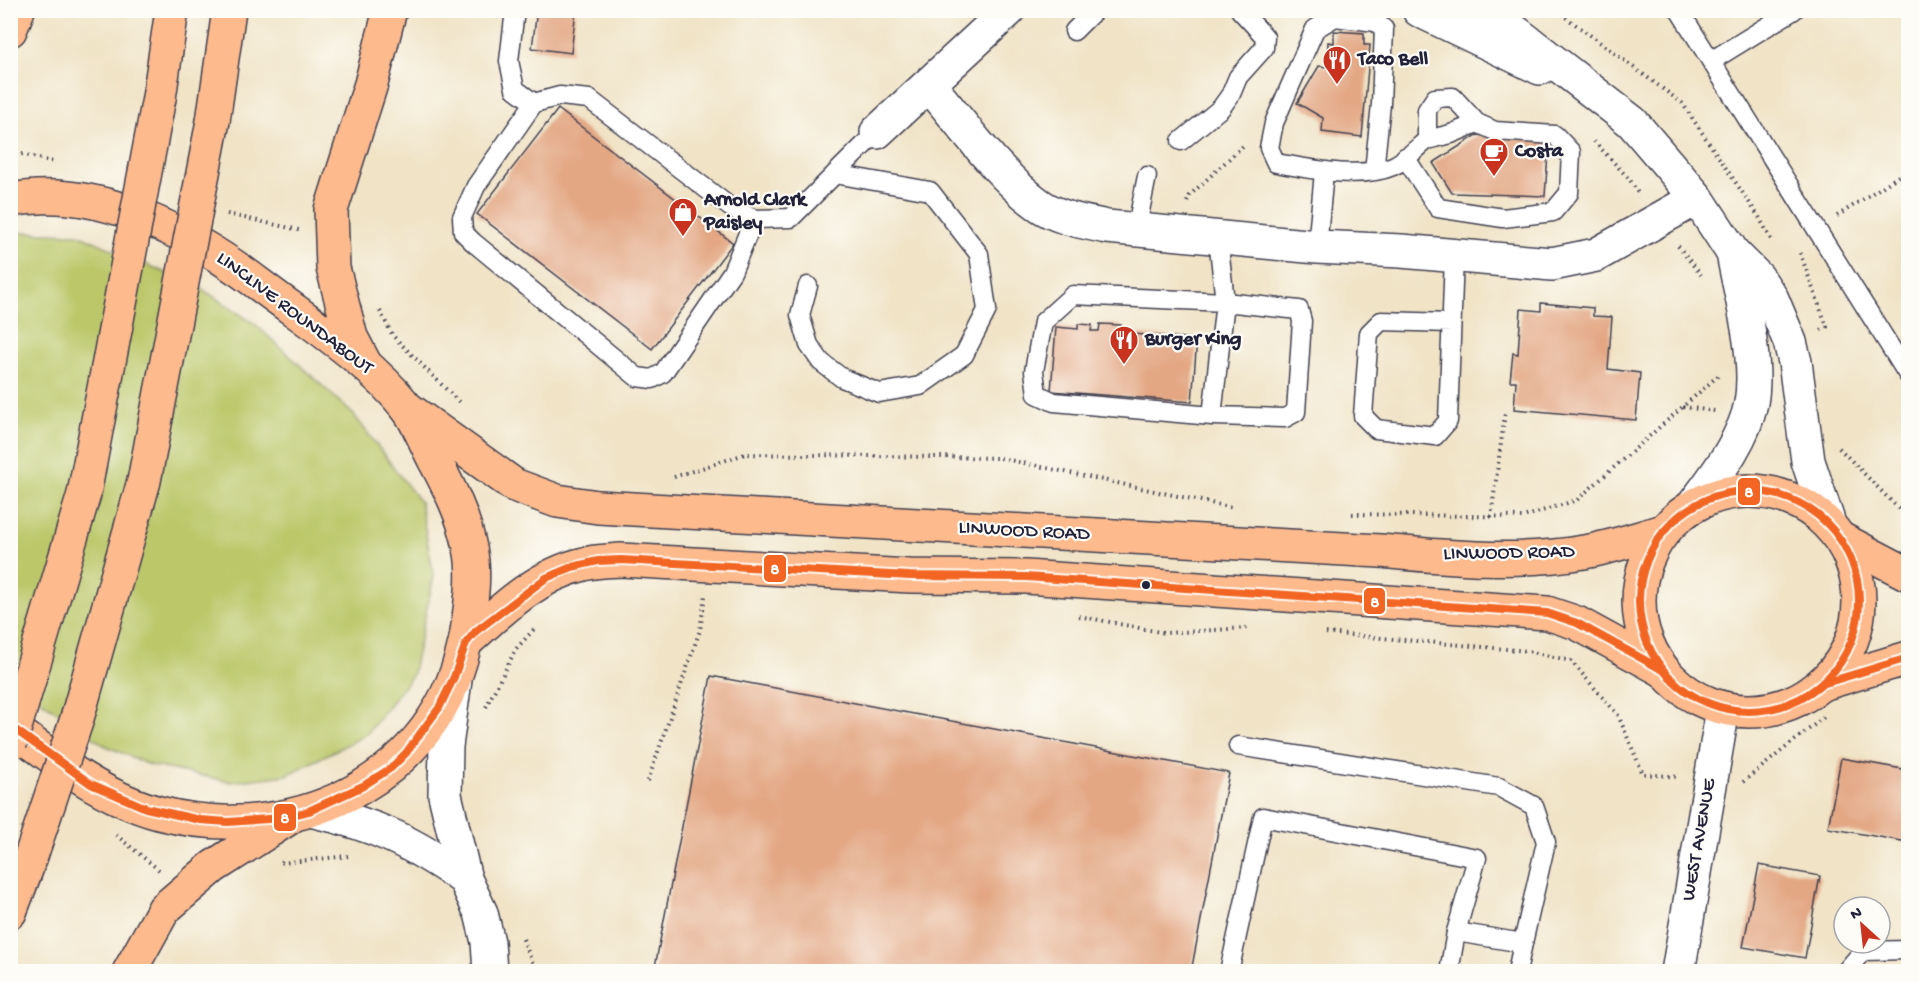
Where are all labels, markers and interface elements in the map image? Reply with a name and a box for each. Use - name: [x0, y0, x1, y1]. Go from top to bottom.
- restaurant icon: Taco Bell: [1321, 44, 1353, 86]
- place label: Taco Bell: [1356, 49, 1429, 72]
- cafe icon: Costa: [1478, 136, 1510, 178]
- place label: Costa: [1514, 141, 1564, 164]
- place label: Arnold Clark Paisley: [703, 190, 808, 236]
- shop icon: Arnold Clark Paisley: [667, 196, 699, 238]
- street label: LINCLIVE ROUNDABOUT: [211, 248, 378, 381]
- restaurant icon: Burger King: [1108, 324, 1140, 366]
- place label: Burger King: [1144, 329, 1241, 352]
- line badge: 8: [1737, 477, 1761, 506]
- text: 8: [1745, 485, 1754, 504]
- street label: LINWOOD ROAD: [958, 517, 1091, 547]
- street label: LINWOOD ROAD: [1443, 541, 1576, 567]
- line badge: 8: [763, 554, 787, 583]
- text: 8: [771, 562, 780, 581]
- unlabelled marker: [1140, 579, 1152, 591]
- line badge: 8: [1363, 587, 1386, 615]
- text: 8: [1371, 595, 1380, 614]
- street label: WEST AVENUE: [1678, 776, 1722, 903]
- line badge: 8: [273, 803, 297, 832]
- text: 8: [281, 811, 290, 830]
- north arrow: [1832, 895, 1892, 955]
- text: N: [1848, 904, 1866, 926]

